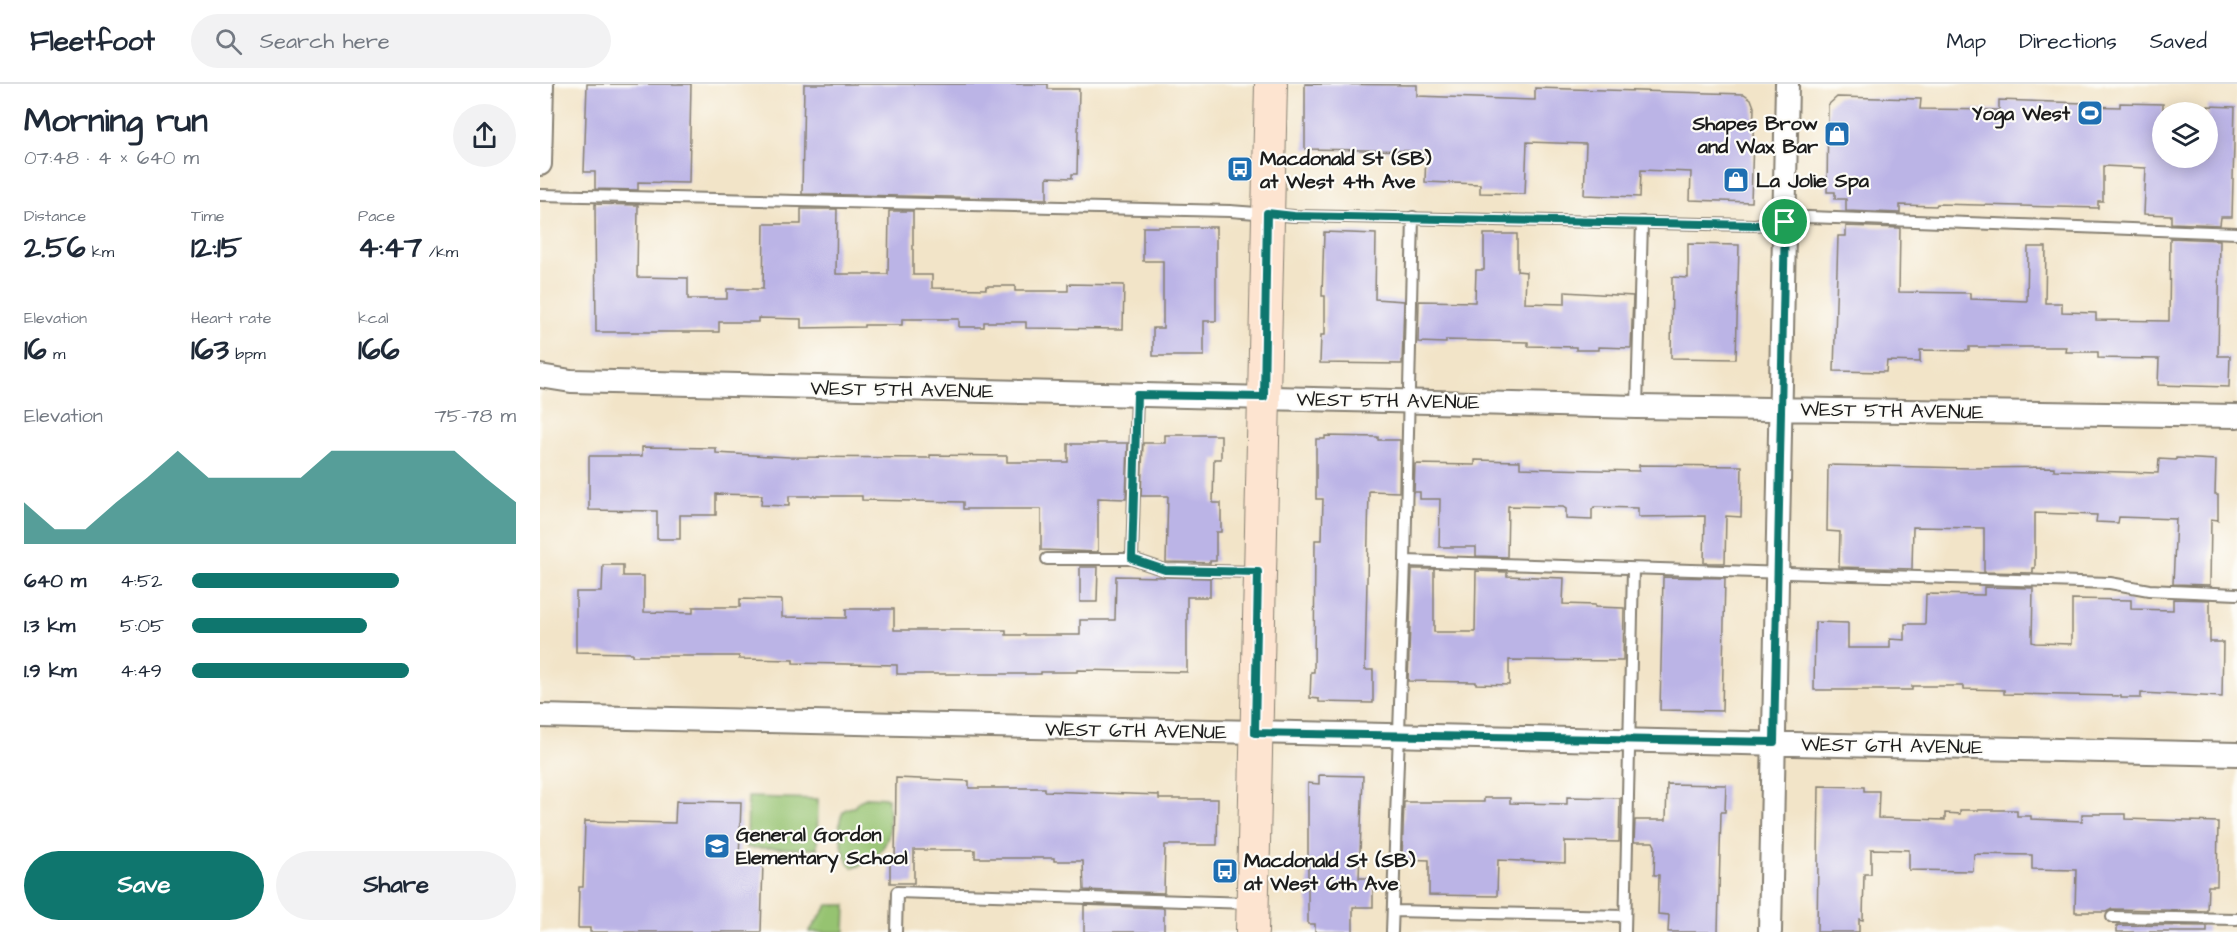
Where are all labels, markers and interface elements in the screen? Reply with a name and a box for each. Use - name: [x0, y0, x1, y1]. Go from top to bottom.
- search box: [191, 14, 611, 68]
- text: Fleetfoot: [30, 22, 155, 61]
- icon: search: [212, 25, 245, 58]
- text: Search here: [260, 26, 390, 57]
- text: Map: [1946, 27, 1986, 56]
- text: Directions: [2019, 27, 2117, 56]
- text: Saved: [2150, 27, 2207, 56]
- text: Morning run: [24, 98, 208, 144]
- sports icon: Yoga West: [2075, 98, 2105, 128]
- place label: Yoga West: [1972, 100, 2071, 129]
- map controls: [2152, 102, 2218, 168]
- button: layers: [2152, 102, 2218, 168]
- button: share: [453, 104, 516, 167]
- place label: Shapes Brow and Wax Bar: [1691, 110, 1819, 161]
- shop icon: Shapes Brow and Wax Bar: [1822, 119, 1852, 149]
- text: 07:48 · 4 × 640 m: [24, 144, 199, 172]
- place label: Macdonald St (SB) at West 4th Ave: [1259, 145, 1431, 196]
- bus stop icon: Macdonald St (SB) at West 4th Ave: [1225, 154, 1255, 184]
- shop icon: La Jolie Spa: [1721, 165, 1751, 195]
- place label: La Jolie Spa: [1756, 167, 1870, 195]
- pin: [1759, 196, 1810, 247]
- text: Distance: [24, 205, 86, 227]
- text: Time: [191, 205, 225, 227]
- text: Pace: [358, 205, 395, 227]
- icon: arrive: [1768, 205, 1801, 238]
- text: 2.56: [24, 227, 85, 269]
- text: 12:15: [191, 227, 242, 269]
- text: 4:47: [358, 227, 422, 269]
- text: km: [85, 241, 114, 263]
- text: /km: [422, 241, 458, 263]
- text: Elevation: [24, 307, 87, 329]
- text: Heart rate: [191, 307, 271, 329]
- text: kcal: [358, 307, 389, 329]
- text: 16: [24, 329, 47, 371]
- text: 163: [191, 329, 229, 371]
- text: 166: [358, 329, 399, 371]
- text: m: [47, 343, 66, 365]
- text: bpm: [229, 343, 266, 365]
- street label: WEST 5TH AVENUE: [810, 374, 994, 406]
- street label: WEST 5TH AVENUE: [1296, 385, 1480, 417]
- street label: WEST 5TH AVENUE: [1800, 395, 1984, 427]
- text: Elevation: [24, 402, 103, 430]
- text: 75–78 m: [434, 402, 516, 430]
- text: 640 m: [24, 567, 86, 595]
- text: 4:52: [120, 567, 163, 595]
- text: 1.3 km: [24, 612, 75, 640]
- text: 5:05: [120, 612, 164, 640]
- text: 1.9 km: [24, 657, 77, 685]
- text: 4:49: [120, 657, 162, 685]
- street label: WEST 6TH AVENUE: [1045, 715, 1227, 747]
- street label: WEST 6TH AVENUE: [1801, 730, 1983, 762]
- place label: General Gordon Elementary School: [736, 821, 908, 873]
- school or university icon: General Gordon Elementary School: [702, 831, 732, 861]
- place label: Macdonald St (SB) at West 6th Ave: [1243, 847, 1415, 898]
- button: Save: [24, 851, 264, 920]
- button: Share: [276, 851, 516, 920]
- bus stop icon: Macdonald St (SB) at West 6th Ave: [1210, 856, 1240, 886]

